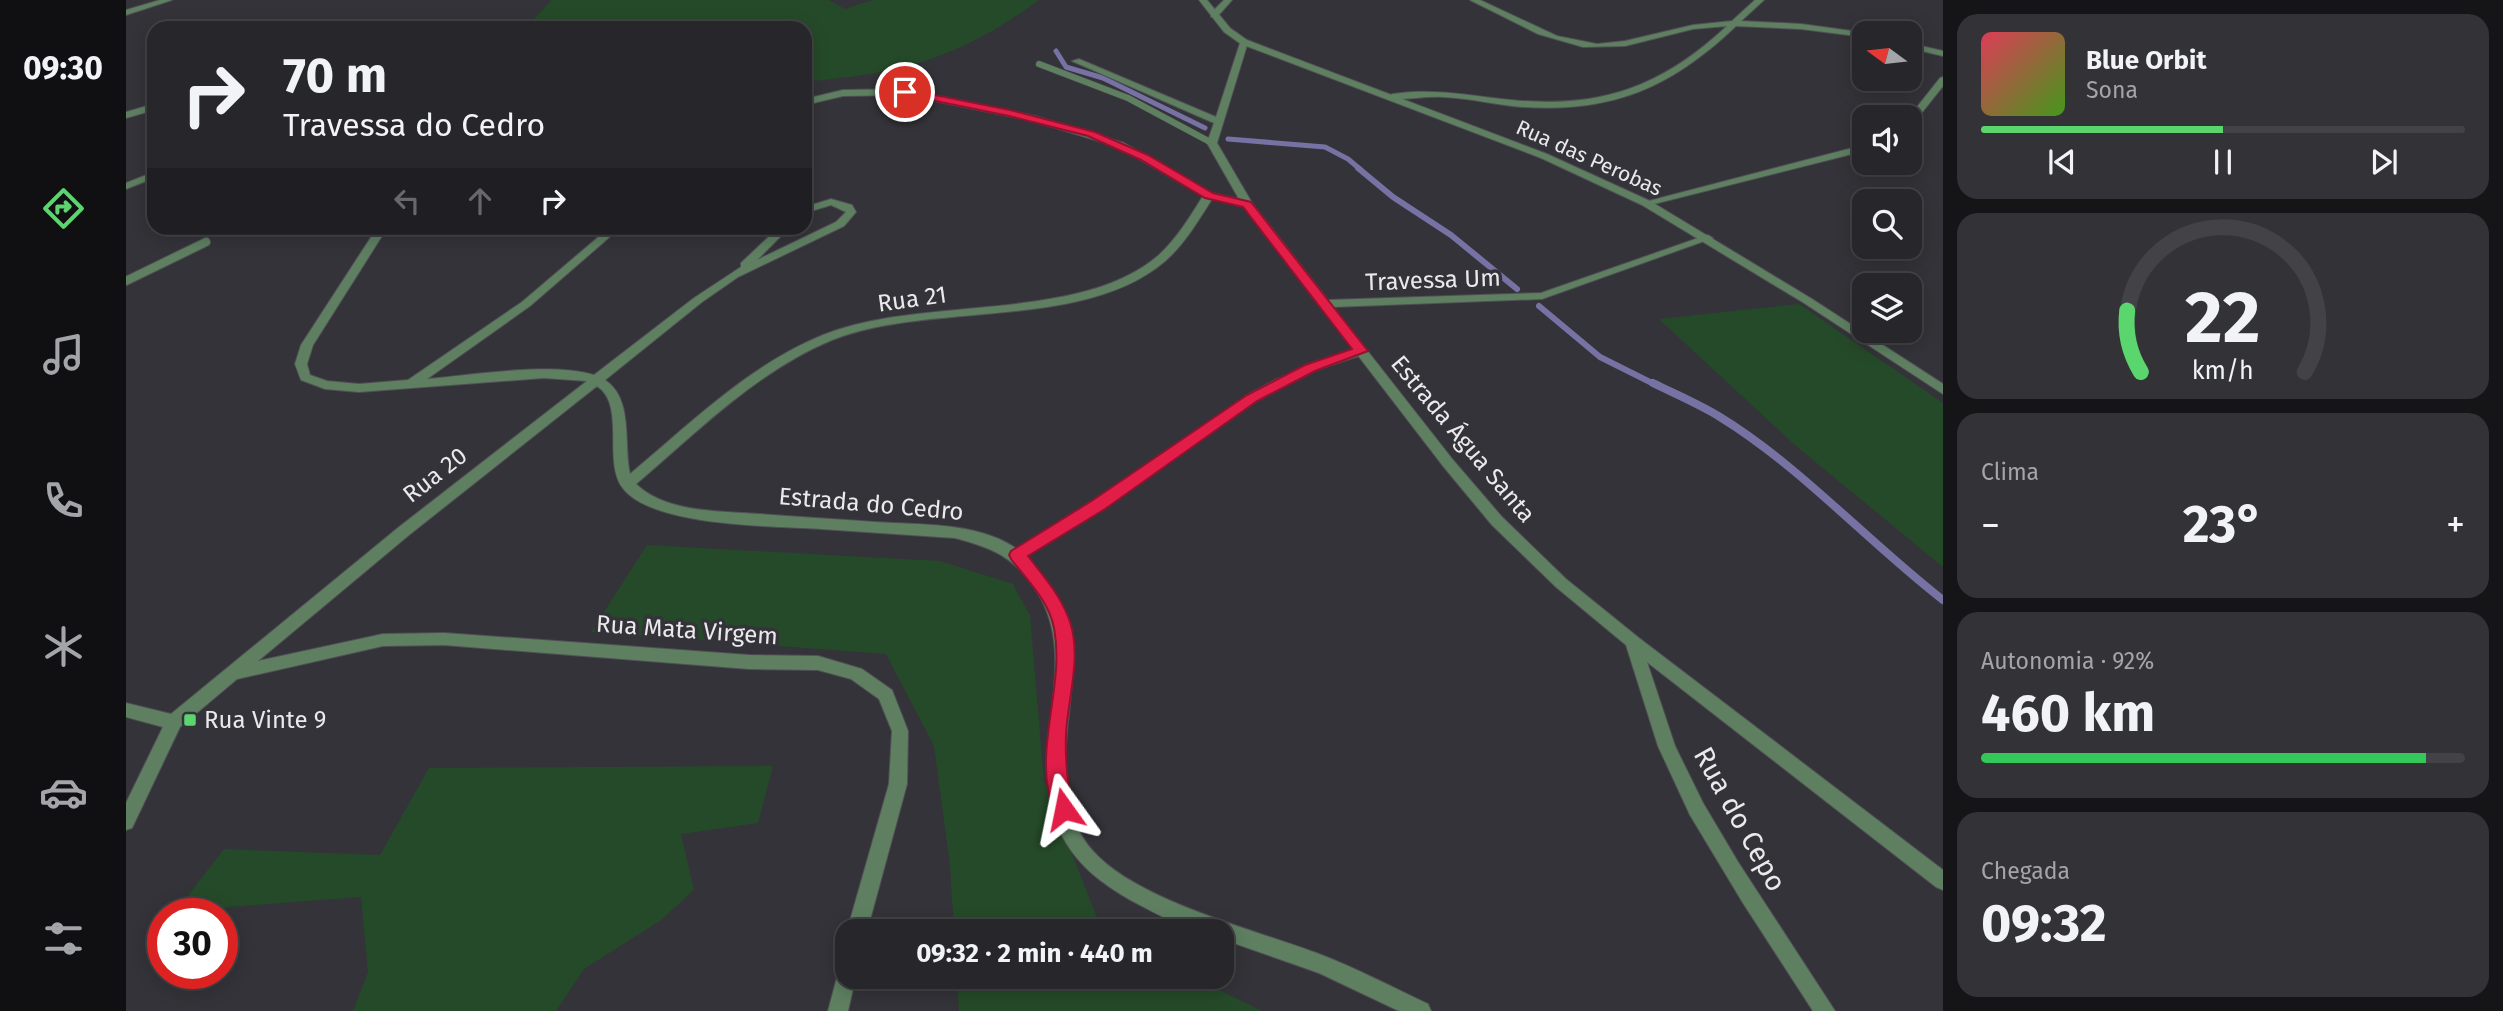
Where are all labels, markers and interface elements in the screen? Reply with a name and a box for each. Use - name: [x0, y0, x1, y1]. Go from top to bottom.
- north arrow: [1852, 21, 1922, 91]
- map controls: [1852, 21, 1922, 343]
- text: Blue Orbit: [2086, 45, 2206, 76]
- text: 70 m: [283, 46, 387, 105]
- text: 09:30: [23, 49, 103, 87]
- icon: right: [168, 49, 259, 140]
- pin: [875, 62, 935, 122]
- icon: arrive: [886, 73, 924, 111]
- text: Sona: [2086, 76, 2138, 104]
- button: sound: [1852, 105, 1922, 175]
- text: Travessa do Cedro: [283, 106, 545, 144]
- street label: Rua das Perobas: [1512, 114, 1666, 202]
- icon: previous: [2043, 143, 2081, 181]
- icon: pause: [2204, 143, 2242, 181]
- icon: next: [2365, 143, 2403, 181]
- icon: left: [388, 182, 426, 220]
- icon: ahead: [461, 182, 499, 220]
- icon: right: [534, 182, 572, 220]
- icon: directions: [39, 184, 88, 233]
- button: search: [1852, 189, 1922, 259]
- street label: Travessa Um: [1365, 264, 1501, 296]
- button: layers: [1852, 273, 1922, 343]
- text: 22: [2185, 275, 2261, 362]
- street label: Rua 21: [876, 280, 948, 318]
- icon: music: [39, 330, 88, 379]
- street label: Estrada Água Santa: [1385, 349, 1542, 528]
- text: km/h: [2192, 356, 2254, 386]
- street label: Rua 20: [398, 441, 472, 509]
- text: Clima: [1981, 458, 2039, 486]
- icon: phone: [39, 476, 88, 525]
- street label: Estrada do Cedro: [777, 482, 965, 526]
- text: 23°: [2183, 493, 2263, 556]
- text: −: [1981, 502, 2000, 548]
- text: +: [2446, 502, 2465, 548]
- street label: Rua Mata Virgem: [595, 610, 779, 650]
- icon: climate: [39, 622, 88, 671]
- text: Autonomia · 92%: [1981, 647, 2154, 675]
- text: 460 km: [1981, 682, 2155, 745]
- place label: Rua Vinte 9: [204, 706, 326, 734]
- marker: Rua Vinte 9: [182, 712, 198, 728]
- street label: Rua do Cepo: [1687, 741, 1793, 897]
- icon: car: [39, 768, 88, 817]
- position arrow: [1027, 772, 1101, 846]
- text: Chegada: [1981, 857, 2070, 885]
- text: 09:32: [1981, 892, 2107, 955]
- speed limit sign: 30: [147, 898, 238, 989]
- icon: filters: [39, 914, 88, 963]
- text: 09:32 · 2 min · 440 m: [916, 938, 1153, 969]

